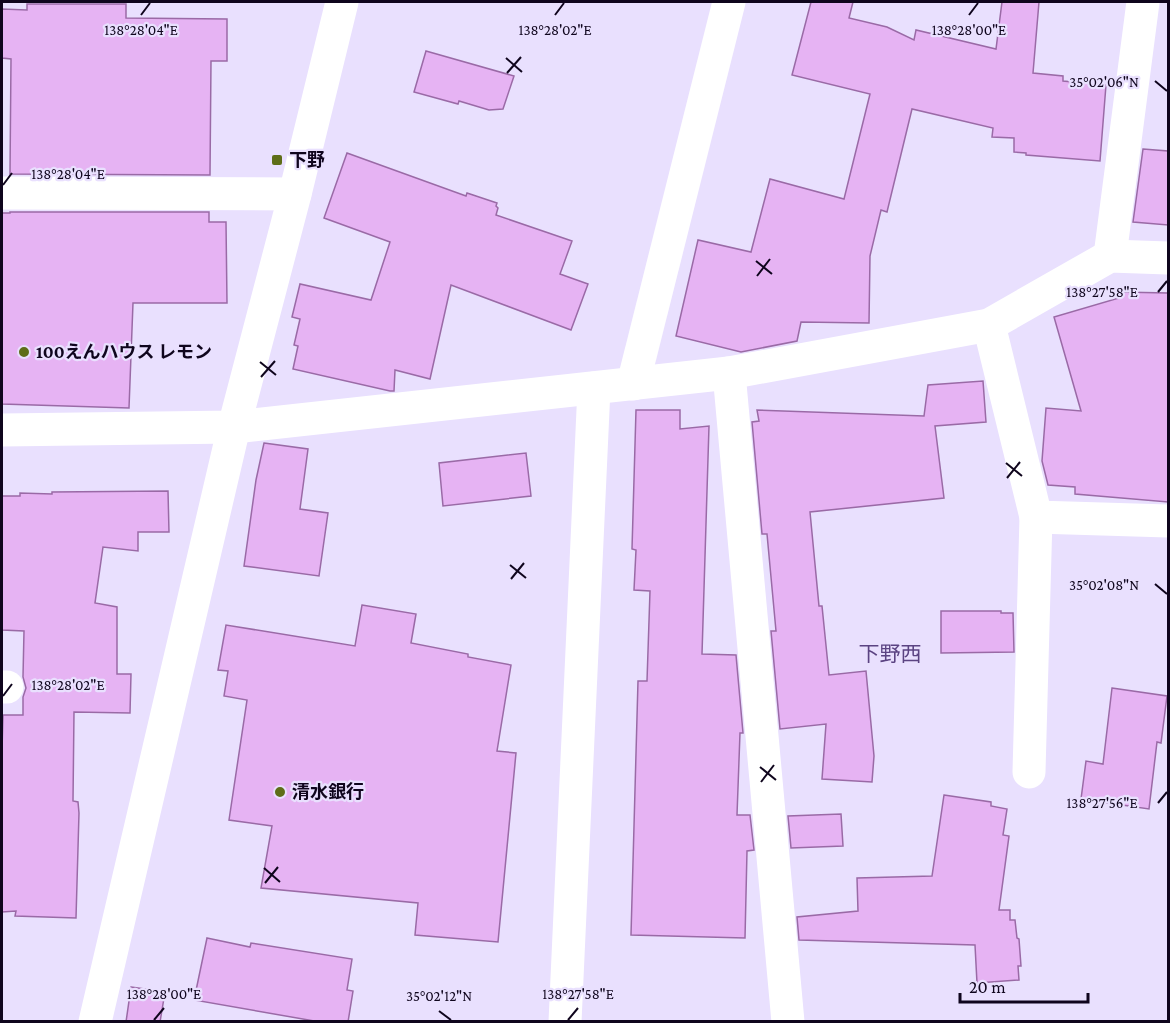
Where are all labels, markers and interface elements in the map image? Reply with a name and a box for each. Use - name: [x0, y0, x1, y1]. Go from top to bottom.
- text: 138°28'04"E: [104, 22, 178, 38]
- text: 138°28'02"E: [518, 22, 592, 38]
- text: 138°28'00"E: [932, 22, 1006, 38]
- text: 35°02'06"N: [1069, 74, 1139, 90]
- place label: 下野: [289, 150, 325, 170]
- marker: 下野: [270, 153, 284, 167]
- text: 138°28'04"E: [31, 166, 105, 182]
- text: 138°27'58"E: [1066, 284, 1138, 300]
- place label: 100えんハウス レモン: [36, 342, 212, 362]
- marker: 100えんハウス レモン: [17, 345, 31, 359]
- text: 35°02'08"N: [1069, 577, 1139, 593]
- district label: 下野西: [859, 642, 922, 666]
- text: 138°28'02"E: [31, 677, 105, 693]
- place label: 清水銀行: [292, 781, 364, 802]
- marker: 清水銀行: [273, 785, 287, 799]
- text: 138°27'56"E: [1066, 795, 1138, 811]
- scale bar: [960, 966, 1088, 1004]
- text: 20 m: [969, 977, 1006, 997]
- text: 138°28'00"E: [127, 986, 201, 1002]
- text: 138°27'58"E: [542, 986, 614, 1002]
- text: 35°02'12"N: [406, 988, 472, 1004]

